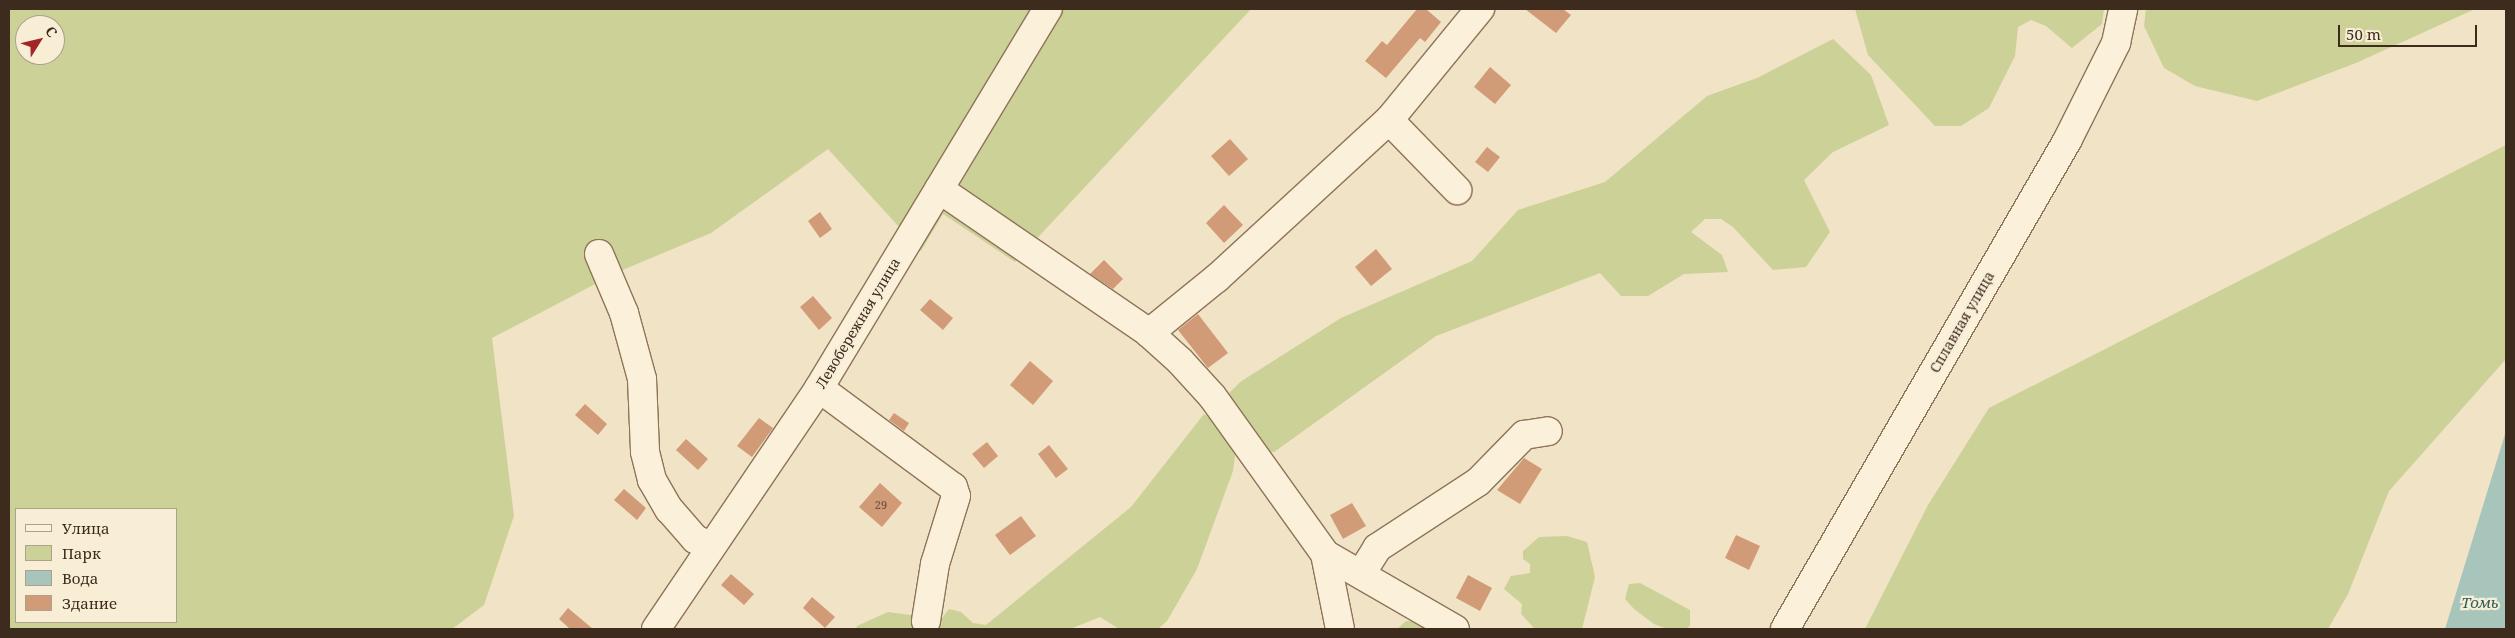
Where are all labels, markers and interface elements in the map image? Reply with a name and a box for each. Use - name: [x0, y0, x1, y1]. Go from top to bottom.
- north arrow: [15, 15, 65, 65]
- scale bar: [2340, 15, 2479, 47]
- text: С: [41, 22, 62, 41]
- text: 50 m: [2346, 24, 2381, 44]
- street label: Левобережная улица: [812, 255, 904, 391]
- street label: Сплавная улица: [1926, 268, 1998, 376]
- house number: 29: [875, 498, 887, 512]
- legend: [15, 508, 178, 623]
- text: Улица: [62, 518, 110, 538]
- text: Парк: [62, 543, 101, 563]
- text: Вода: [62, 568, 98, 588]
- text: Здание: [62, 593, 117, 613]
- water label: Томь: [2461, 594, 2499, 612]

